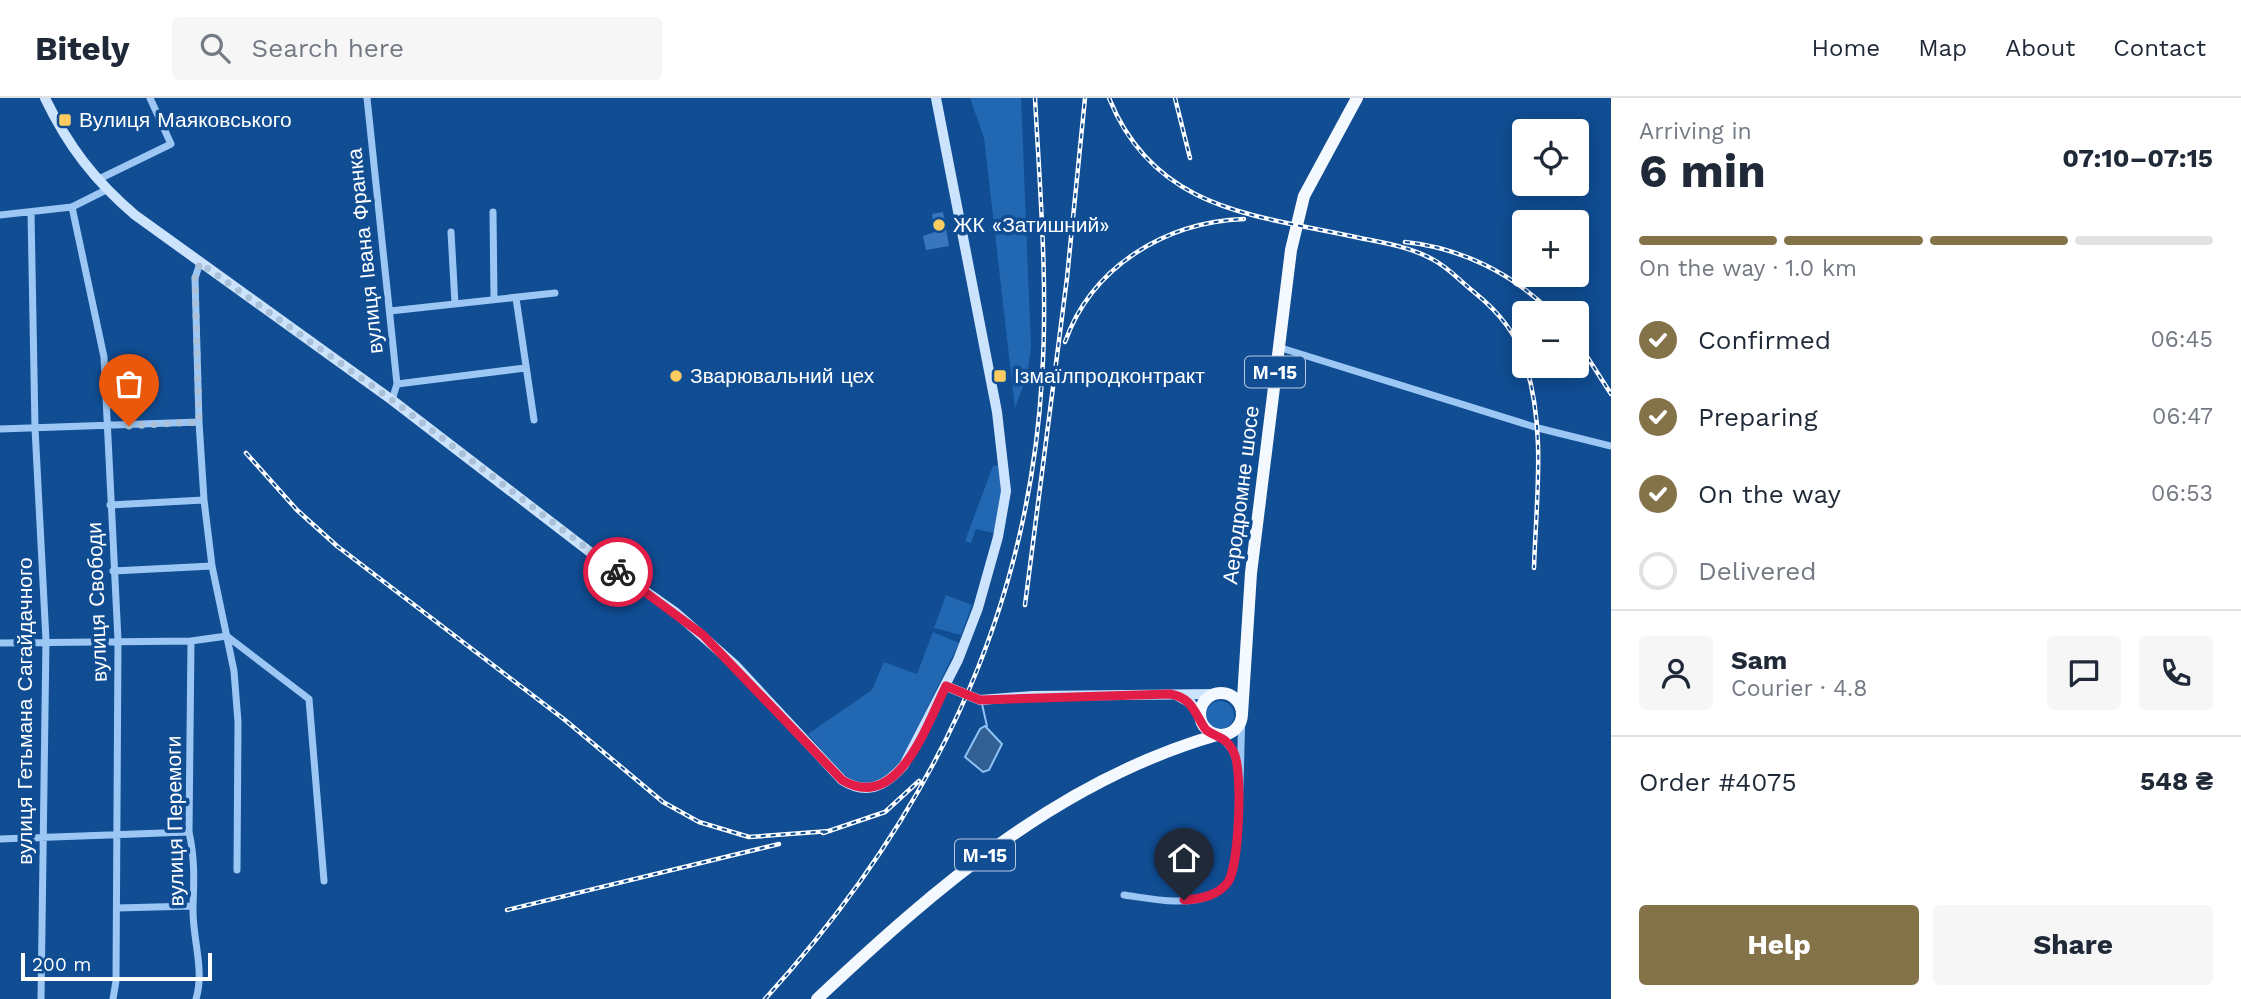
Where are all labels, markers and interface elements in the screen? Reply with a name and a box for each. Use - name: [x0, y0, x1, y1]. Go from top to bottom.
- search box: [172, 17, 662, 80]
- text: Bitely: [35, 29, 130, 68]
- icon: search: [196, 29, 234, 67]
- text: Search here: [252, 33, 404, 63]
- text: Home: [1812, 34, 1880, 62]
- text: Map: [1918, 34, 1967, 62]
- text: About: [2005, 34, 2075, 62]
- text: Contact: [2113, 34, 2206, 62]
- place label: Вулиця Маяковського: [79, 107, 292, 132]
- marker: Вулиця Маяковського: [57, 112, 73, 128]
- text: Arriving in: [1639, 118, 1752, 145]
- map controls: [1512, 119, 1589, 378]
- button: locate: [1512, 119, 1589, 196]
- text: 07:10–07:15: [2062, 143, 2213, 173]
- text: 6 min: [1639, 144, 1766, 198]
- street label: вулиця Івана Франка: [341, 147, 388, 355]
- button: +: [1512, 210, 1589, 287]
- place label: ЖК «Затишний»: [953, 212, 1110, 237]
- marker: ЖК «Затишний»: [931, 217, 947, 233]
- text: On the way · 1.0 km: [1639, 255, 1857, 282]
- button: −: [1512, 301, 1589, 378]
- icon: check: [1639, 321, 1677, 359]
- text: Confirmed: [1698, 325, 1831, 355]
- text: 06:45: [2150, 326, 2213, 353]
- pin: [99, 354, 159, 426]
- road number: М-15: [1245, 356, 1305, 388]
- place label: Зварювальний цех: [690, 363, 875, 388]
- place label: Ізмаїлпродконтракт: [1014, 363, 1205, 388]
- icon: bag: [110, 365, 148, 403]
- marker: Зварювальний цех: [668, 368, 684, 384]
- marker: Ізмаїлпродконтракт: [992, 368, 1008, 384]
- icon: check: [1639, 398, 1677, 436]
- text: Preparing: [1698, 402, 1818, 432]
- text: 06:47: [2152, 403, 2213, 430]
- street label: Аеродромне шосе: [1217, 404, 1264, 586]
- icon: check: [1639, 475, 1677, 513]
- text: On the way: [1698, 479, 1841, 509]
- text: 06:53: [2151, 480, 2213, 507]
- street label: вулиця Свободи: [81, 521, 112, 683]
- courier: [583, 537, 653, 607]
- icon: bike: [599, 553, 637, 591]
- text: Delivered: [1698, 556, 1817, 586]
- street label: вулиця Гетьмана Сагайдачного: [12, 557, 37, 865]
- button: person: [1639, 636, 1713, 710]
- button: chat: [2047, 636, 2121, 710]
- button: phone: [2139, 636, 2213, 710]
- text: Sam: [1731, 645, 1787, 675]
- text: Courier · 4.8: [1731, 675, 1867, 702]
- street label: вулиця Перемоги: [161, 735, 188, 907]
- text: 548 ₴: [2140, 766, 2213, 796]
- text: Order #4075: [1639, 767, 1797, 797]
- pin: [1154, 828, 1214, 900]
- icon: home: [1165, 839, 1203, 877]
- road number: М-15: [955, 840, 1015, 870]
- button: Help: [1639, 905, 1919, 985]
- button: Share: [1933, 905, 2213, 985]
- scale bar: [21, 950, 212, 982]
- text: 200 m: [32, 953, 91, 976]

